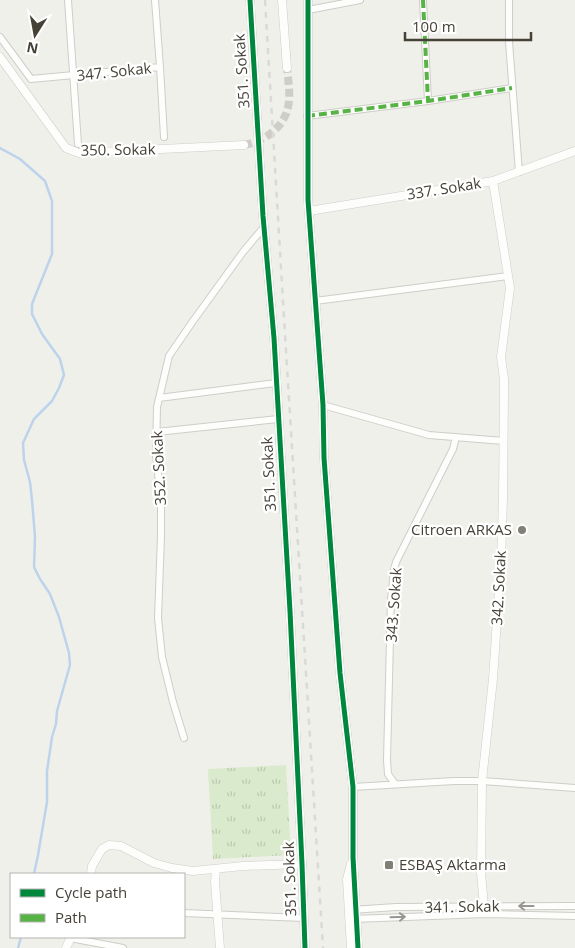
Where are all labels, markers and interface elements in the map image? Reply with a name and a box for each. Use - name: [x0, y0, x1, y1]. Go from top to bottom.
- north arrow: [10, 10, 60, 60]
- scale bar: [405, 10, 531, 42]
- text: 100 m: [412, 16, 456, 36]
- street label: 351. Sokak: [228, 33, 254, 109]
- text: N: [25, 38, 40, 59]
- street label: 347. Sokak: [76, 57, 152, 85]
- street label: 350. Sokak: [80, 138, 156, 160]
- street label: 337. Sokak: [405, 172, 483, 204]
- street label: 352. Sokak: [146, 430, 170, 506]
- street label: 351. Sokak: [256, 436, 280, 512]
- place label: Citroen ARKAS: [411, 519, 512, 539]
- marker: Citroen ARKAS: [516, 524, 528, 536]
- street label: 342. Sokak: [486, 550, 510, 626]
- street label: 343. Sokak: [380, 567, 406, 643]
- street label: 351. Sokak: [278, 841, 300, 917]
- place label: ESBAŞ Aktarma: [399, 854, 506, 874]
- marker: ESBAŞ Aktarma: [383, 859, 395, 871]
- legend: [10, 873, 185, 938]
- text: Cycle path: [55, 882, 127, 902]
- street label: 341. Sokak: [424, 895, 500, 917]
- one-way arrow: [519, 901, 535, 911]
- text: Path: [55, 907, 87, 927]
- one-way arrow: [390, 913, 406, 922]

